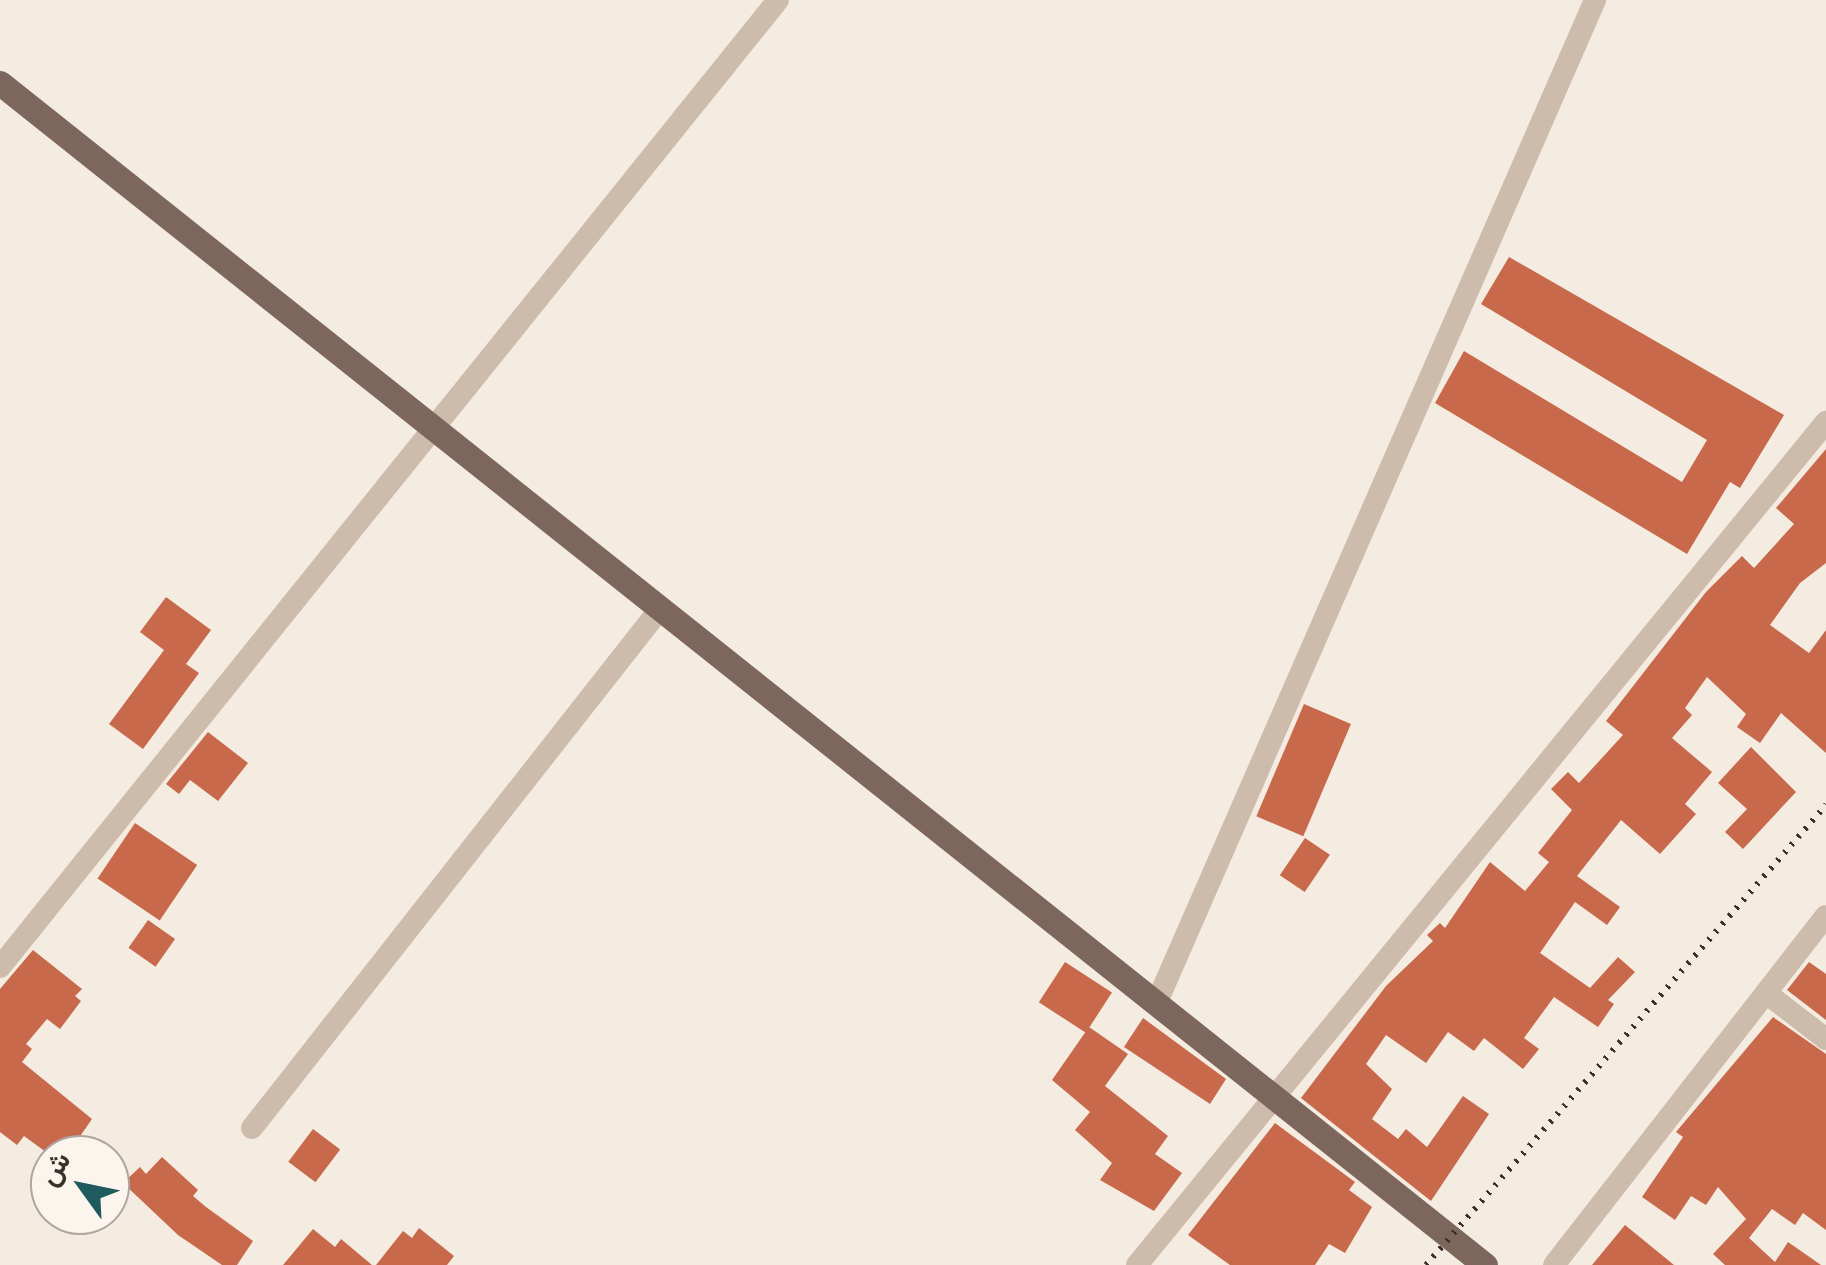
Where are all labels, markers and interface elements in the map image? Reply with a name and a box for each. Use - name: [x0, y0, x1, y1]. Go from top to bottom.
- north arrow: [30, 1135, 130, 1235]
- text: ش: [32, 1146, 81, 1194]

